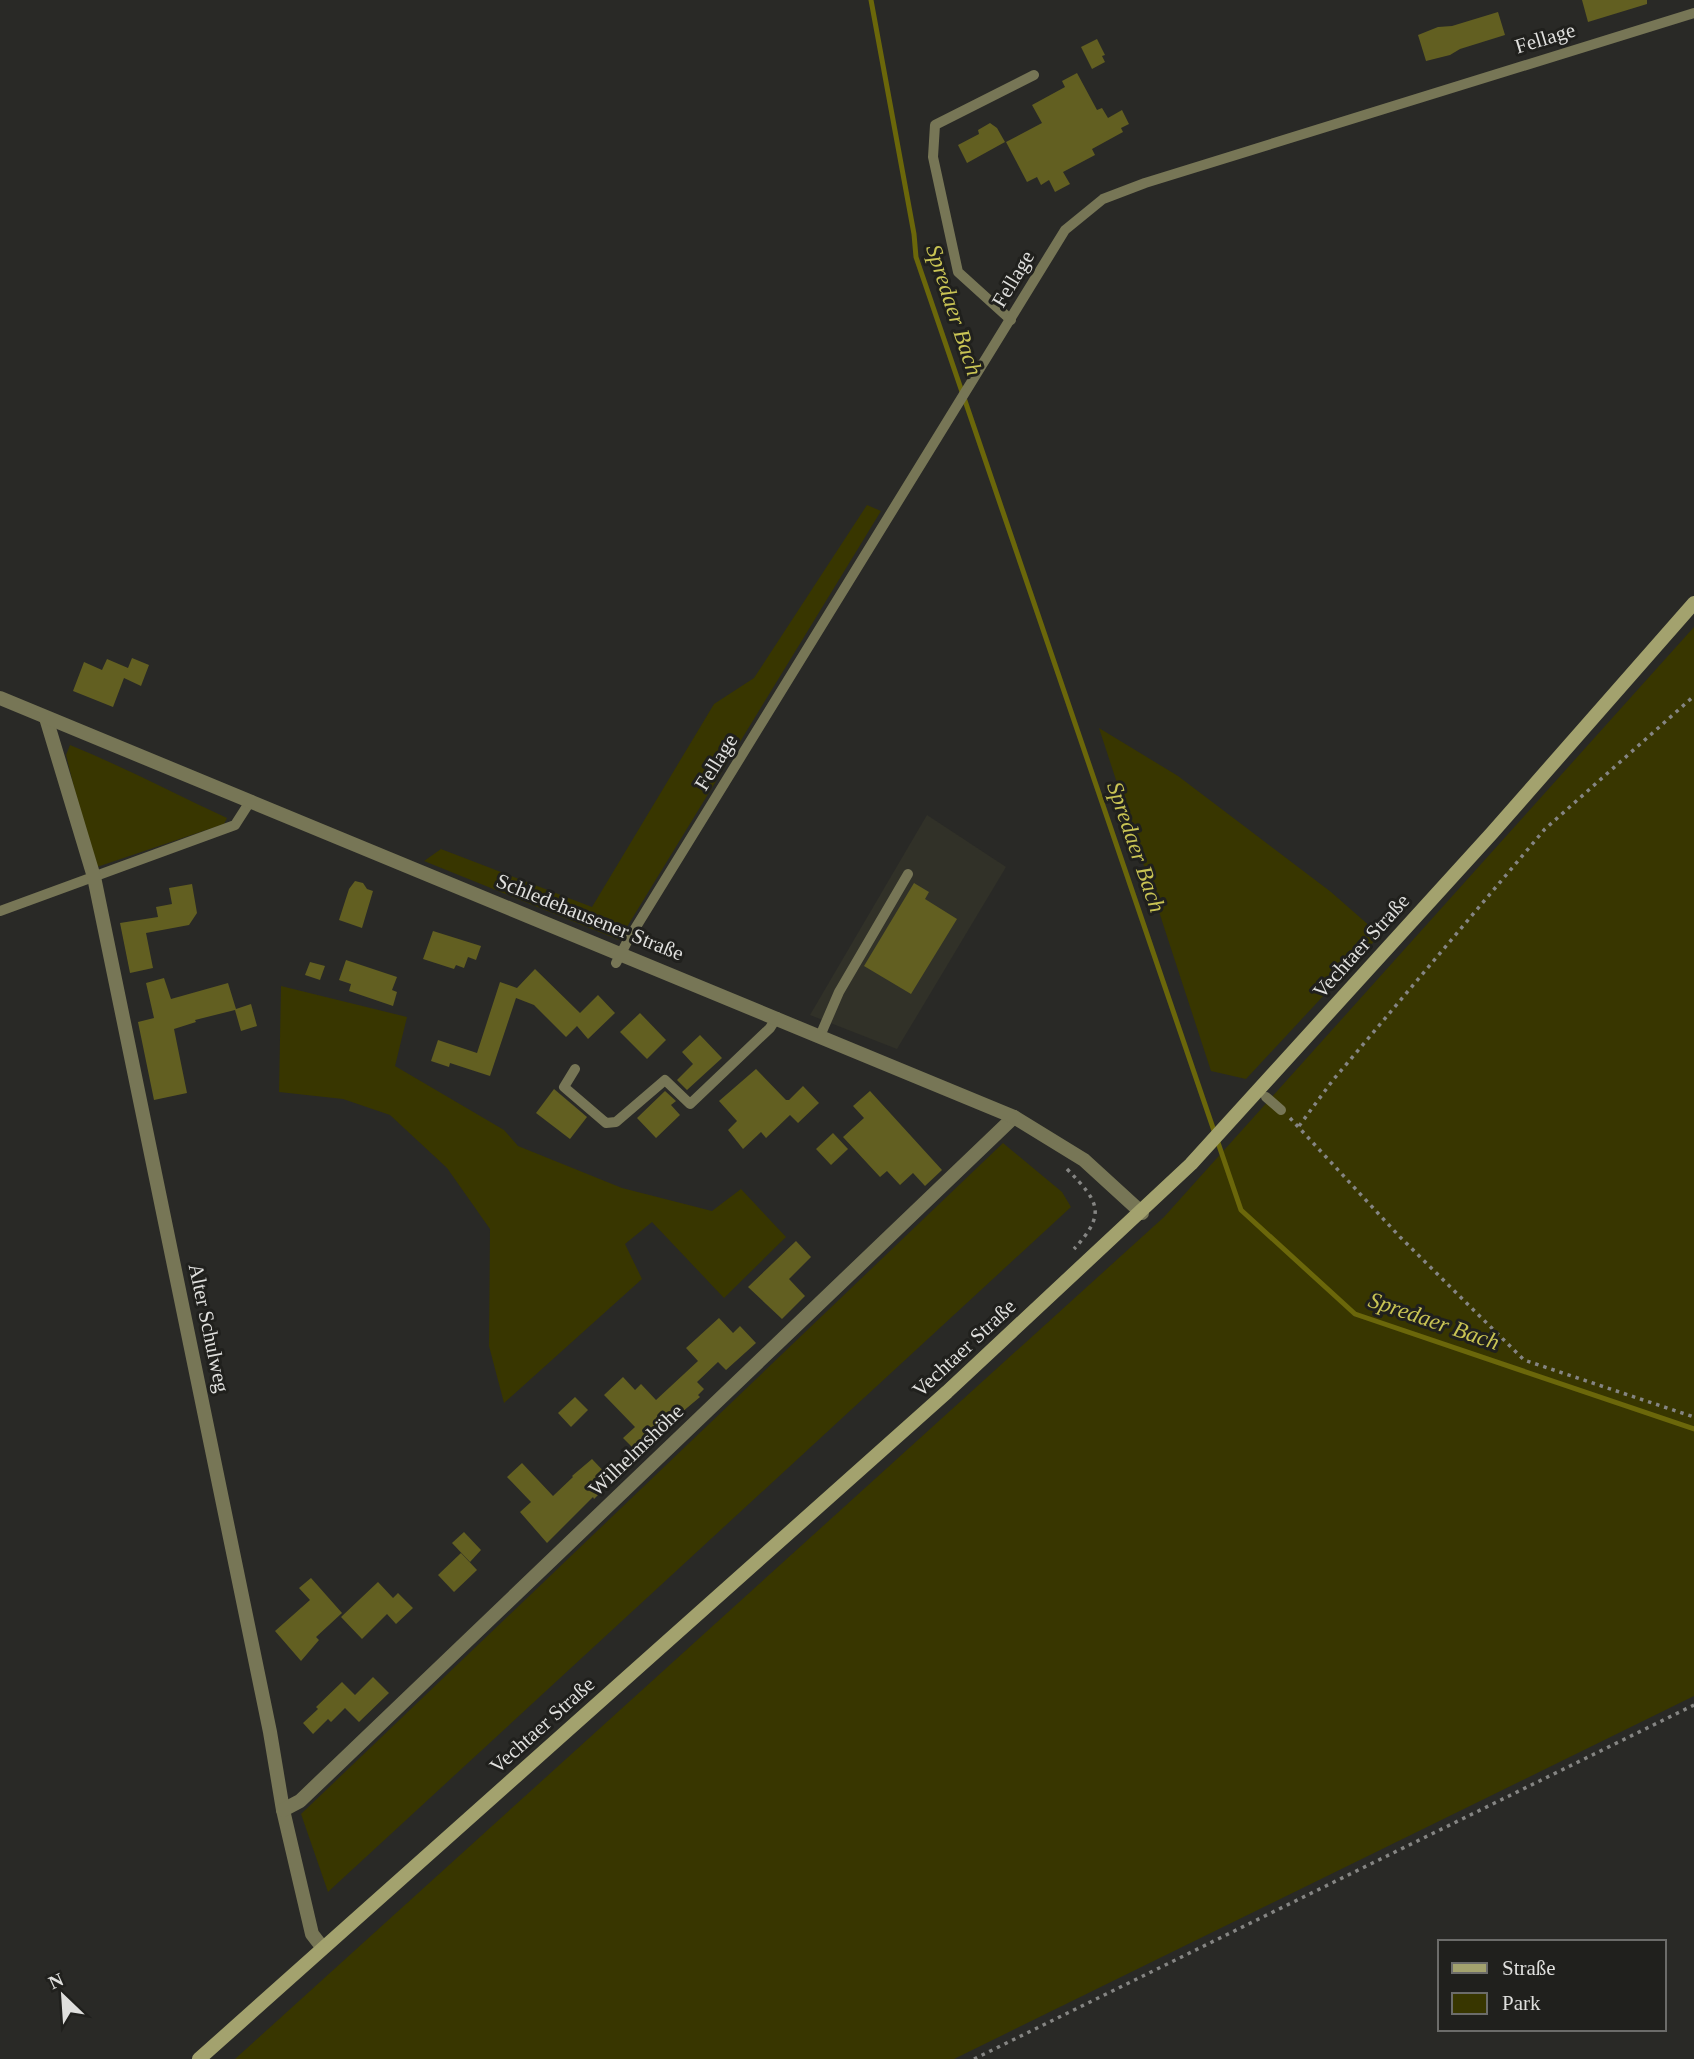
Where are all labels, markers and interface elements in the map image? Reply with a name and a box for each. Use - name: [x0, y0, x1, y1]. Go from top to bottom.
- street label: Fellage: [1512, 17, 1578, 59]
- water label: Spredaer Bach: [921, 241, 987, 379]
- street label: Fellage: [987, 246, 1039, 312]
- street label: Fellage: [689, 729, 743, 795]
- water label: Spredaer Bach: [1102, 778, 1170, 916]
- street label: Schledehausener Straße: [493, 868, 687, 966]
- street label: Vechtaer Straße: [1308, 889, 1414, 1003]
- street label: Alter Schulweg: [184, 1261, 234, 1395]
- water label: Spredaer Bach: [1365, 1287, 1503, 1355]
- street label: Vechtaer Straße: [907, 1294, 1021, 1402]
- street label: Wilhelmshöhe: [584, 1399, 688, 1501]
- street label: Vechtaer Straße: [485, 1672, 599, 1778]
- legend: [1438, 1940, 1666, 2031]
- text: Straße: [1502, 1956, 1556, 1980]
- north arrow: [28, 1961, 98, 2031]
- text: N: [45, 1969, 67, 1993]
- text: Park: [1502, 1991, 1541, 2015]

